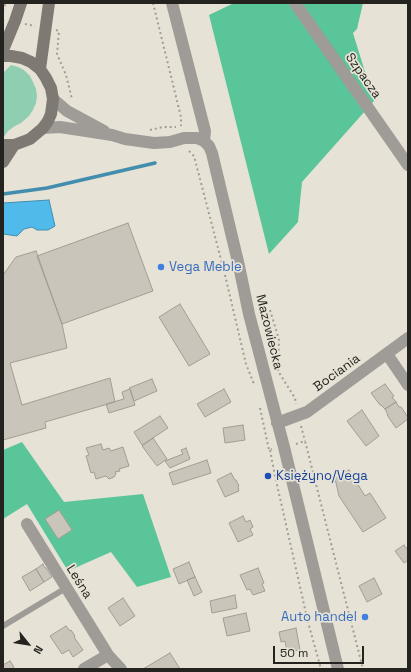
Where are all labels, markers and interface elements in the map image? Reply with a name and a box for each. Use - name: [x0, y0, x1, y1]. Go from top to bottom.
- street label: Szpacza: [342, 50, 384, 102]
- place label: Vega Meble: [169, 259, 242, 275]
- marker: Vega Meble: [156, 262, 166, 272]
- street label: Mazowiecka: [252, 293, 286, 371]
- street label: Bociania: [311, 351, 363, 395]
- place label: Księżyno/Vega: [276, 468, 368, 484]
- marker: Księżyno/Vega: [263, 471, 273, 481]
- street label: Leśna: [63, 562, 95, 602]
- place label: Auto handel: [281, 609, 357, 625]
- marker: Auto handel: [360, 612, 370, 622]
- north arrow: [8, 624, 48, 664]
- scale bar: [275, 638, 366, 664]
- text: N: [30, 643, 46, 657]
- text: 50 m: [280, 645, 308, 661]

